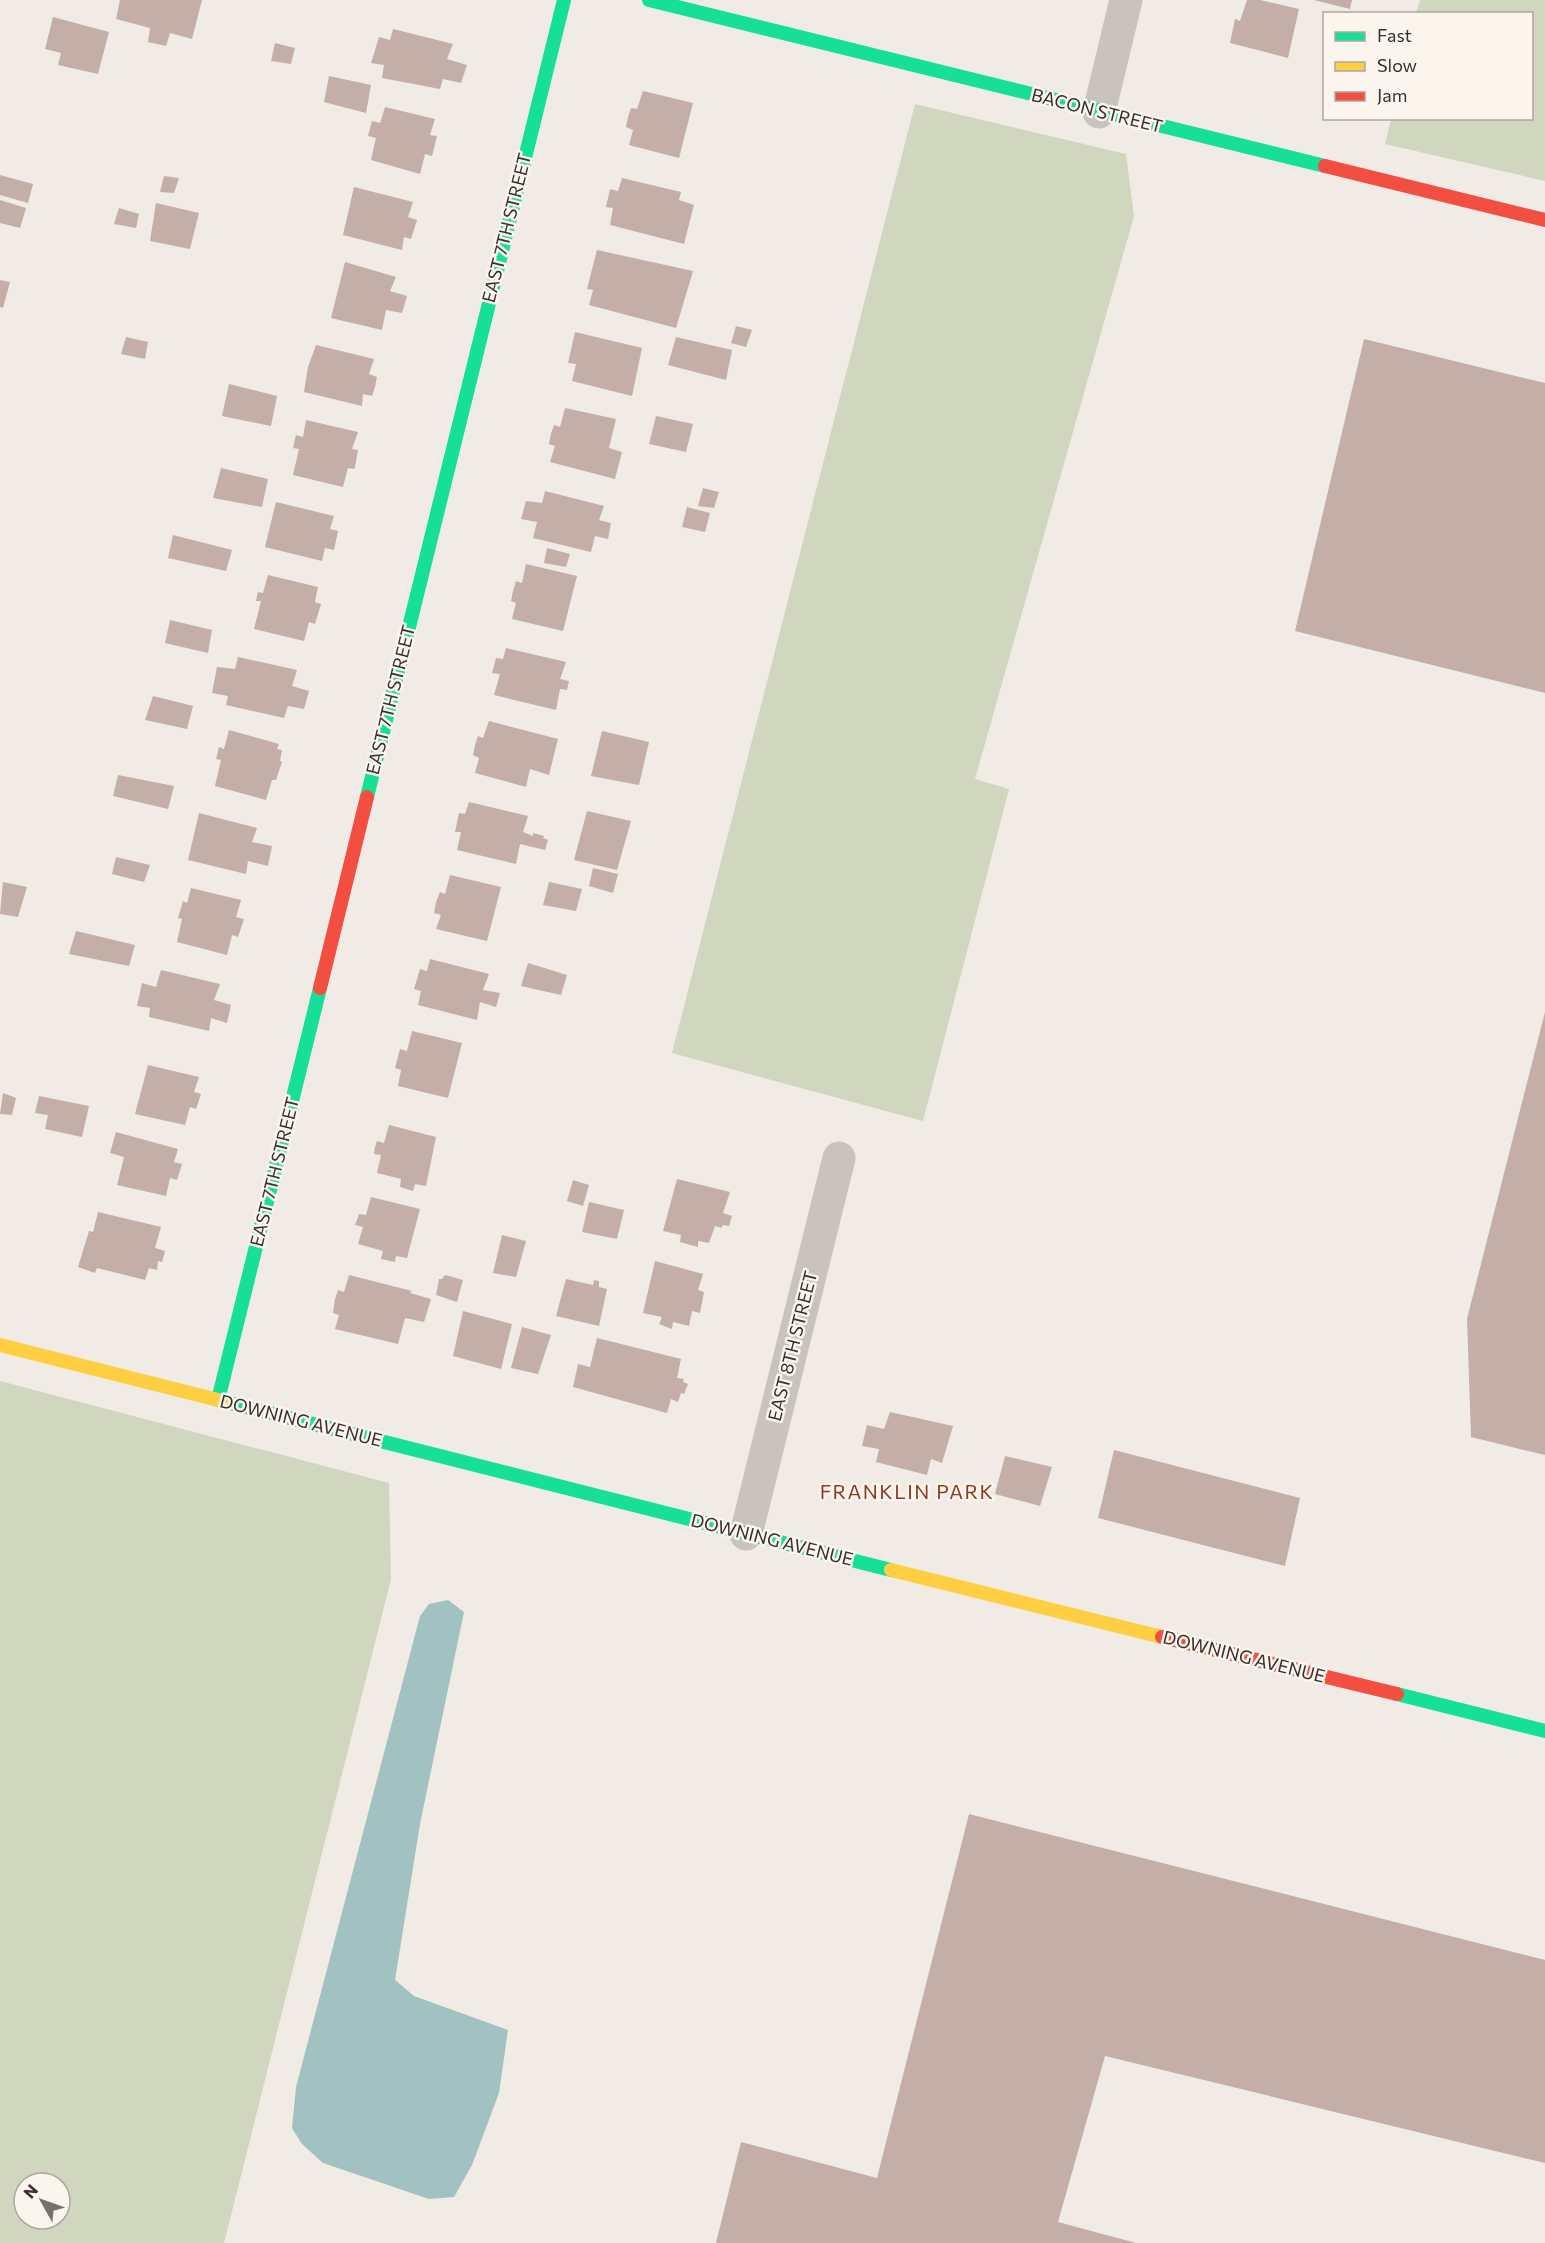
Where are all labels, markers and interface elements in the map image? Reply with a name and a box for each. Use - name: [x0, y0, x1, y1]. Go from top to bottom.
- legend: [1323, 12, 1533, 120]
- text: Fast: [1377, 24, 1412, 46]
- text: Slow: [1377, 54, 1417, 76]
- street label: BACON STREET: [1029, 83, 1165, 137]
- text: Jam: [1377, 84, 1407, 106]
- street label: EAST 7TH STREET: [477, 151, 535, 305]
- street label: EAST 7TH STREET: [361, 623, 419, 777]
- street label: EAST 7TH STREET: [245, 1095, 303, 1249]
- street label: EAST 8TH STREET: [763, 1268, 821, 1423]
- street label: DOWNING AVENUE: [218, 1389, 385, 1451]
- district label: FRANKLIN PARK: [820, 1479, 994, 1503]
- street label: DOWNING AVENUE: [689, 1508, 856, 1570]
- street label: DOWNING AVENUE: [1161, 1625, 1328, 1687]
- north arrow: [12, 2171, 72, 2231]
- text: N: [19, 2180, 41, 2202]

